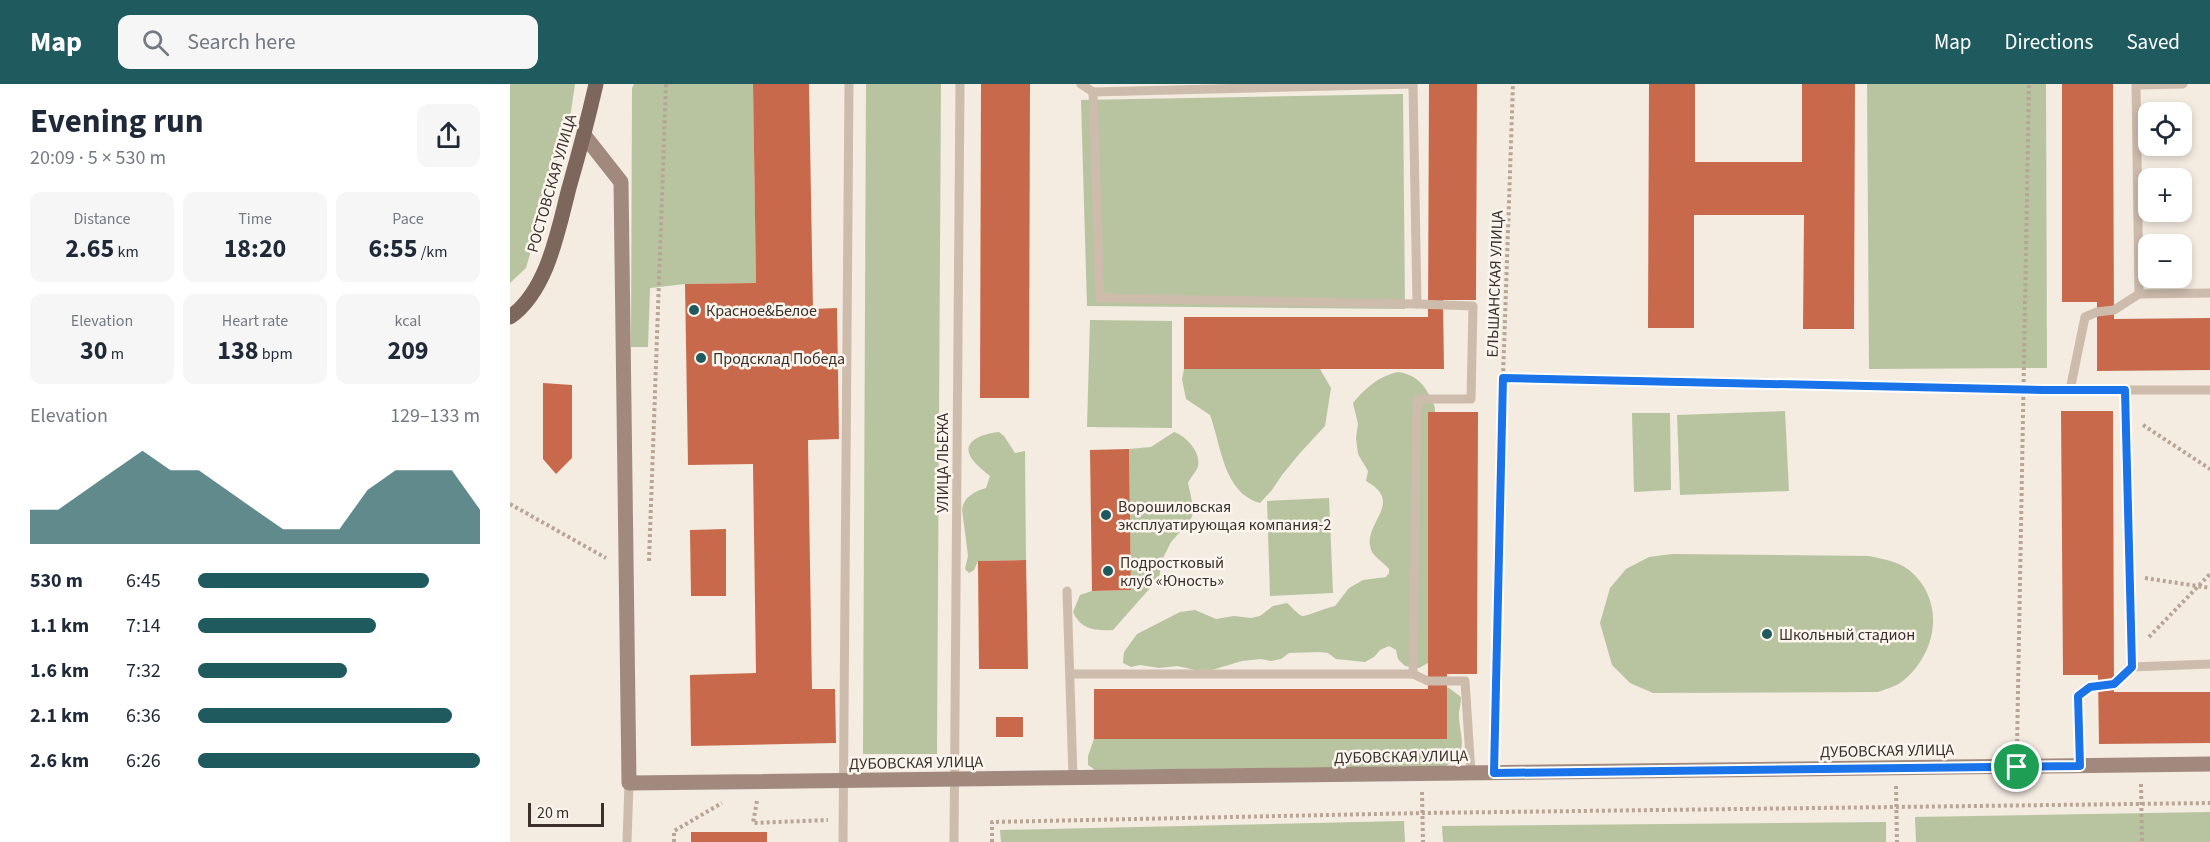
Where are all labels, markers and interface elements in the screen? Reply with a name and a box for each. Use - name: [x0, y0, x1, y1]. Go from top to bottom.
- search box: [118, 15, 538, 69]
- text: Map: [30, 22, 82, 62]
- icon: search: [139, 26, 172, 59]
- text: Search here: [187, 26, 296, 58]
- text: Map: [1934, 27, 1972, 57]
- text: Directions: [2005, 27, 2093, 57]
- text: Saved: [2126, 27, 2180, 57]
- text: Evening run: [30, 98, 204, 145]
- map controls: [2138, 102, 2192, 288]
- button: locate: [2138, 102, 2192, 156]
- button: share: [417, 104, 480, 167]
- street label: РОСТОВСКАЯ УЛИЦА: [522, 111, 582, 255]
- text: 20:09 · 5 × 530 m: [30, 144, 166, 172]
- button: +: [2138, 168, 2192, 222]
- text: Distance: [74, 208, 130, 230]
- text: Time: [238, 208, 272, 230]
- text: Pace: [392, 208, 424, 230]
- street label: ЕЛЬШАНСКАЯ УЛИЦА: [1481, 210, 1509, 358]
- text: 2.65: [65, 230, 114, 267]
- text: 18:20: [224, 230, 286, 267]
- text: 6:55: [369, 230, 418, 267]
- button: −: [2138, 234, 2192, 288]
- text: km: [114, 241, 139, 263]
- text: /km: [418, 241, 447, 263]
- place label: Красное&Белое: [706, 300, 817, 322]
- marker: Красное&Белое: [687, 303, 701, 317]
- text: Elevation: [71, 310, 133, 332]
- text: Heart rate: [222, 310, 288, 332]
- text: kcal: [395, 310, 421, 332]
- text: 30: [80, 332, 108, 369]
- text: 138: [217, 332, 258, 369]
- text: 209: [387, 332, 429, 369]
- text: m: [108, 343, 124, 365]
- text: bpm: [258, 343, 293, 365]
- place label: Продсклад Победа: [713, 348, 845, 370]
- marker: Продсклад Победа: [694, 351, 708, 365]
- text: Elevation: [30, 402, 108, 430]
- text: 129–133 m: [390, 402, 480, 430]
- street label: УЛИЦА ЛЬЕЖА: [932, 413, 954, 513]
- place label: Ворошиловская эксплуатирующая компания-2: [1118, 496, 1331, 536]
- marker: Ворошиловская эксплуатирующая компания-2: [1099, 508, 1113, 522]
- place label: Подростковый клуб «Юность»: [1120, 552, 1224, 592]
- marker: Подростковый клуб «Юность»: [1101, 564, 1115, 578]
- text: 530 m: [30, 567, 83, 595]
- text: 6:45: [126, 567, 161, 595]
- text: 1.1 km: [30, 612, 89, 640]
- text: 7:14: [126, 612, 161, 640]
- place label: Школьный стадион: [1779, 624, 1915, 646]
- marker: Школьный стадион: [1760, 627, 1774, 641]
- text: 1.6 km: [30, 657, 89, 685]
- text: 7:32: [126, 657, 161, 685]
- text: 2.1 km: [30, 702, 89, 730]
- text: 6:36: [126, 702, 161, 730]
- street label: ДУБОВСКАЯ УЛИЦА: [1820, 739, 1955, 763]
- pin: [1991, 741, 2042, 792]
- street label: ДУБОВСКАЯ УЛИЦА: [1334, 745, 1469, 769]
- text: 2.6 km: [30, 747, 89, 775]
- text: 6:26: [126, 747, 161, 775]
- icon: arrive: [2000, 750, 2033, 783]
- street label: ДУБОВСКАЯ УЛИЦА: [849, 751, 984, 775]
- scale bar: [528, 800, 604, 828]
- text: 20 m: [537, 802, 569, 824]

